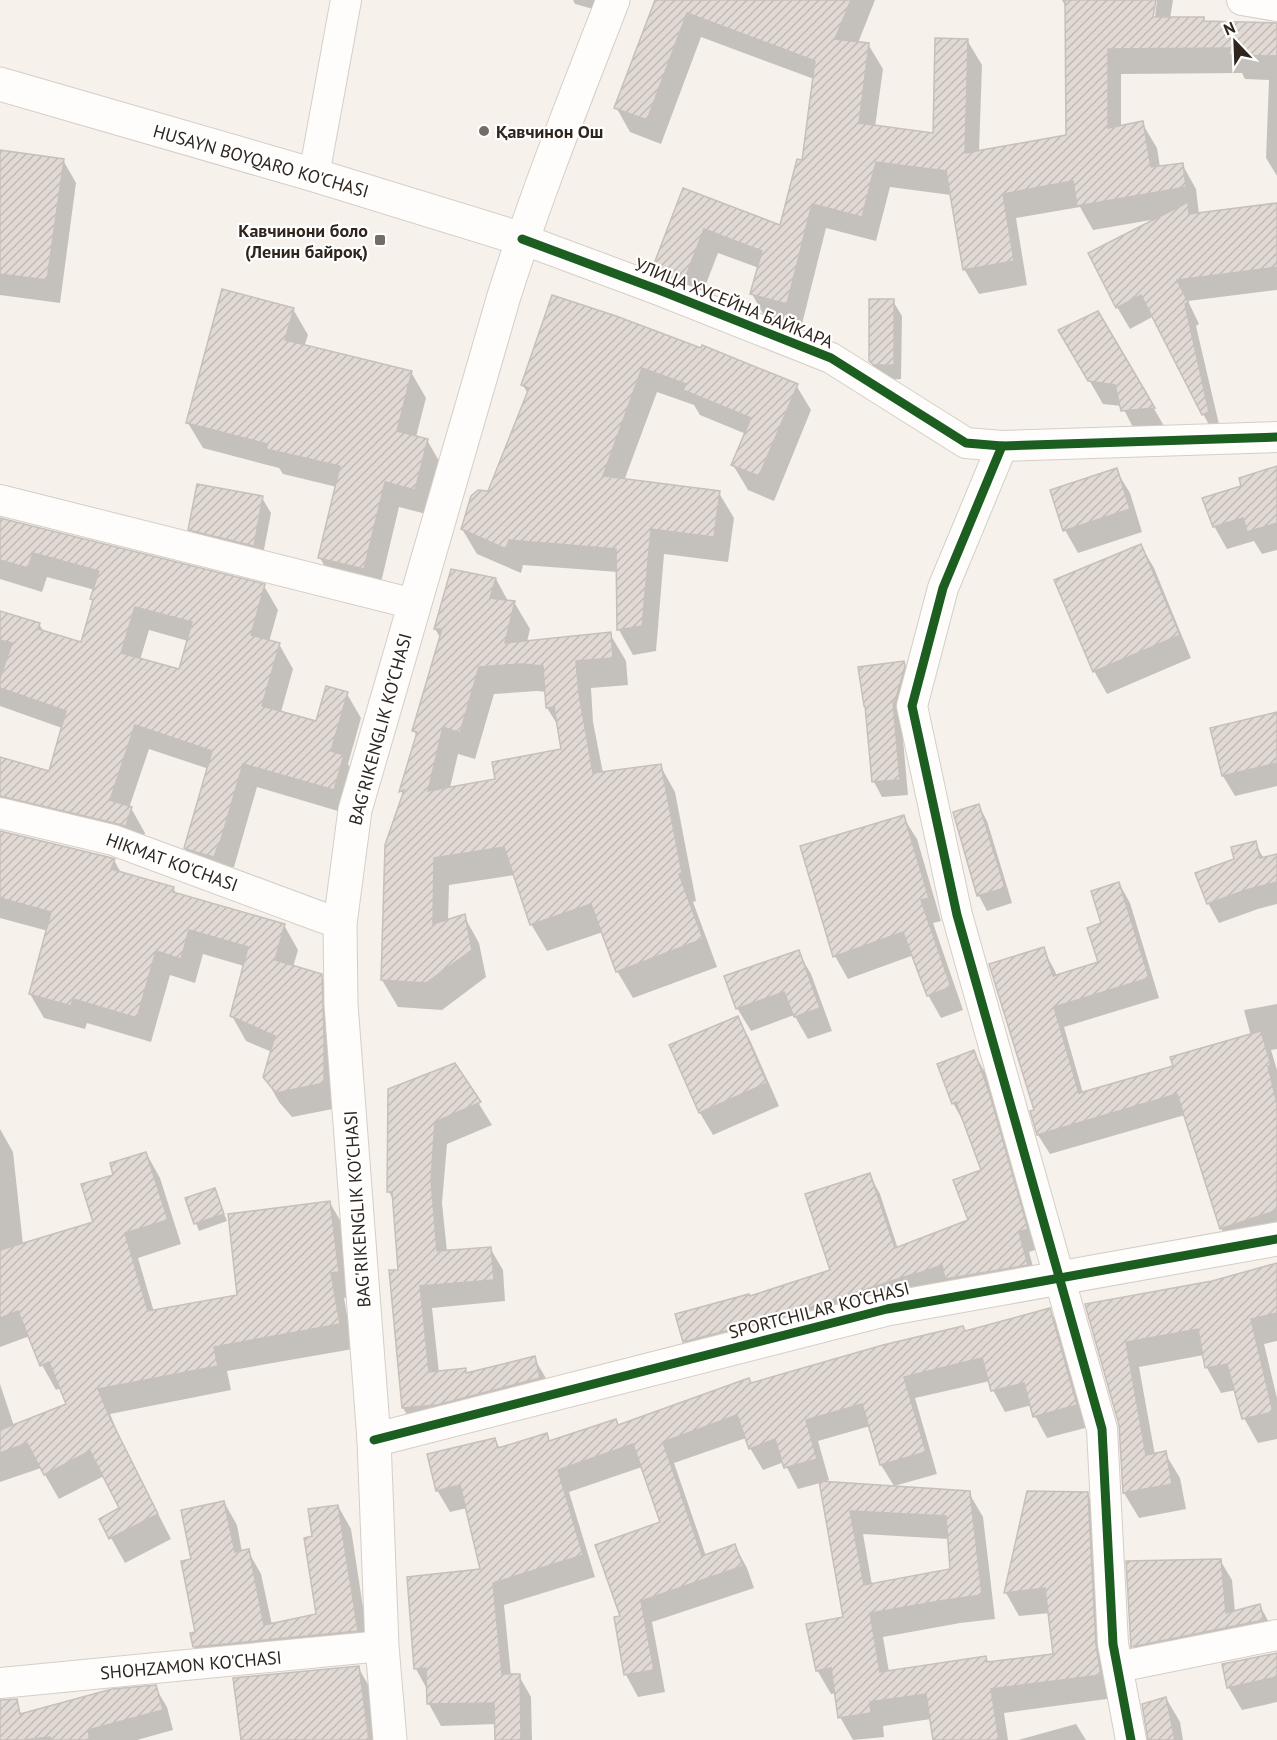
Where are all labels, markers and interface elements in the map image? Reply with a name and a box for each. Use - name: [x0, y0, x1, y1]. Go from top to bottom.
- north arrow: [1205, 12, 1265, 72]
- text: N: [1220, 17, 1238, 39]
- street label: HUSAYN BOYQARO KO'CHASI: [151, 119, 371, 203]
- place label: Қавчинон Ош: [496, 120, 603, 143]
- marker: Қавчинон Ош: [477, 124, 491, 138]
- place label: Кавчинони боло (Ленин байроқ): [238, 219, 368, 263]
- marker: Кавчинони боло (Ленин байроқ): [373, 233, 387, 247]
- street label: УЛИЦА ХУСЕЙНА БАЙКАРА: [631, 253, 837, 354]
- street label: BAG'RIKENGLIK KO'CHASI: [343, 631, 417, 827]
- street label: HIKMAT KO'CHASI: [103, 828, 241, 896]
- street label: BAG'RIKENGLIK KO'CHASI: [339, 1110, 375, 1308]
- street label: SPORTCHILAR KO‘CHASI: [726, 1276, 912, 1344]
- street label: SHOHZAMON KO'CHASI: [99, 1646, 283, 1684]

